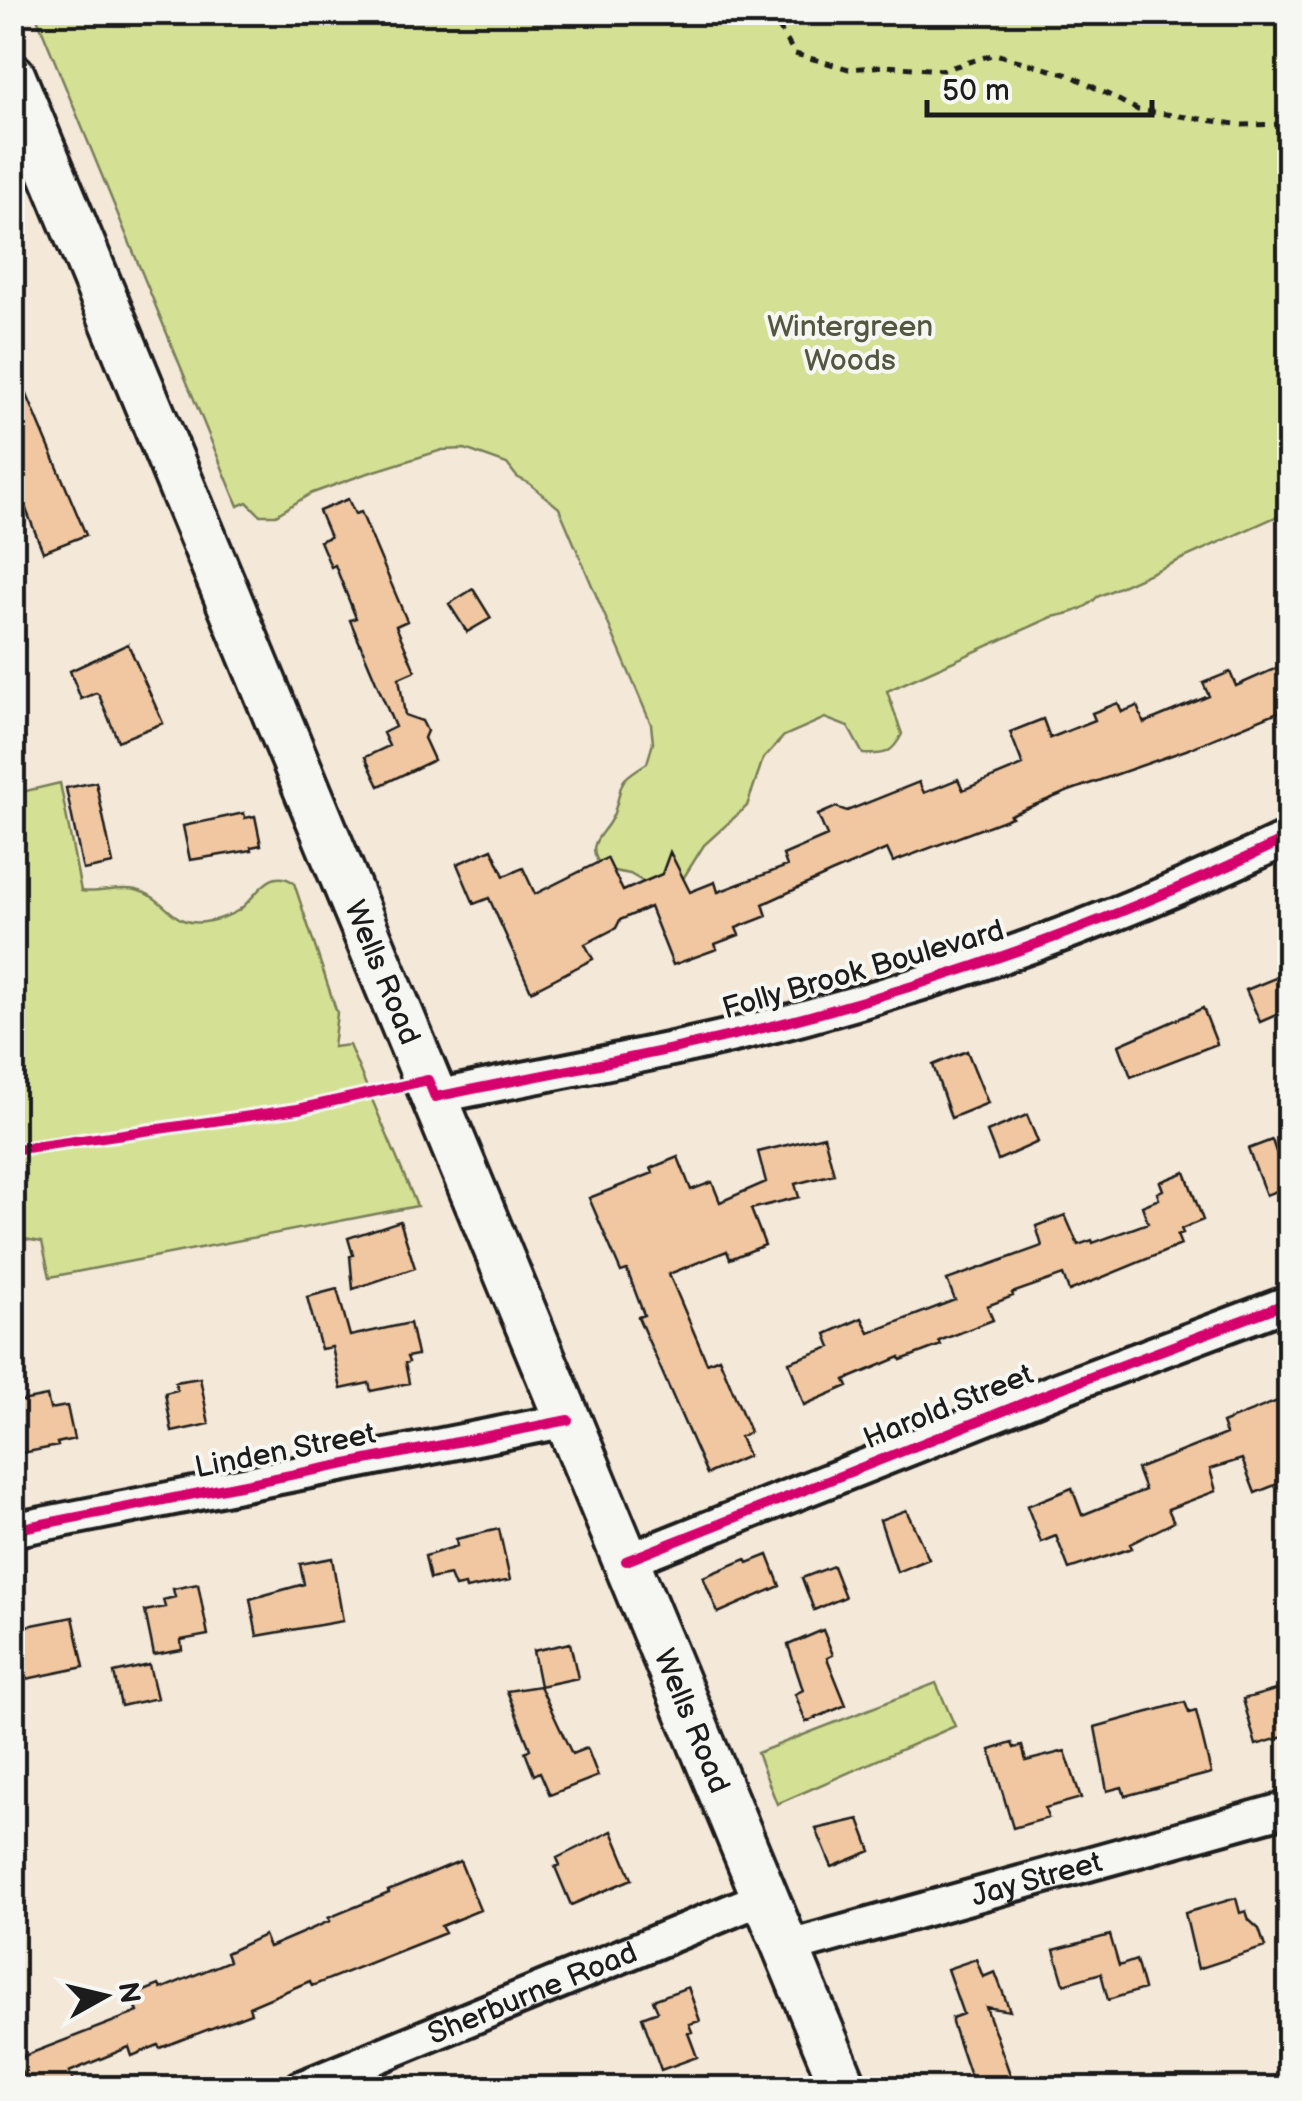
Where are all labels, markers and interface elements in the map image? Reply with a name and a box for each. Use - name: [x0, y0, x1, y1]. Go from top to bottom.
- scale bar: [927, 55, 1152, 117]
- text: 50 m: [942, 73, 1010, 109]
- park label: Wintergreen Woods: [767, 309, 933, 379]
- street label: Wells Road: [336, 895, 428, 1050]
- street label: Folly Brook Boulevard: [718, 913, 1008, 1027]
- street label: Harold Street: [858, 1357, 1038, 1457]
- street label: Linden Street: [192, 1416, 378, 1486]
- street label: Wells Road: [646, 1644, 737, 1799]
- street label: Jay Street: [968, 1844, 1106, 1915]
- street label: Sherburne Road: [423, 1935, 642, 2053]
- north arrow: [55, 1946, 155, 2046]
- text: N: [110, 1980, 146, 2005]

